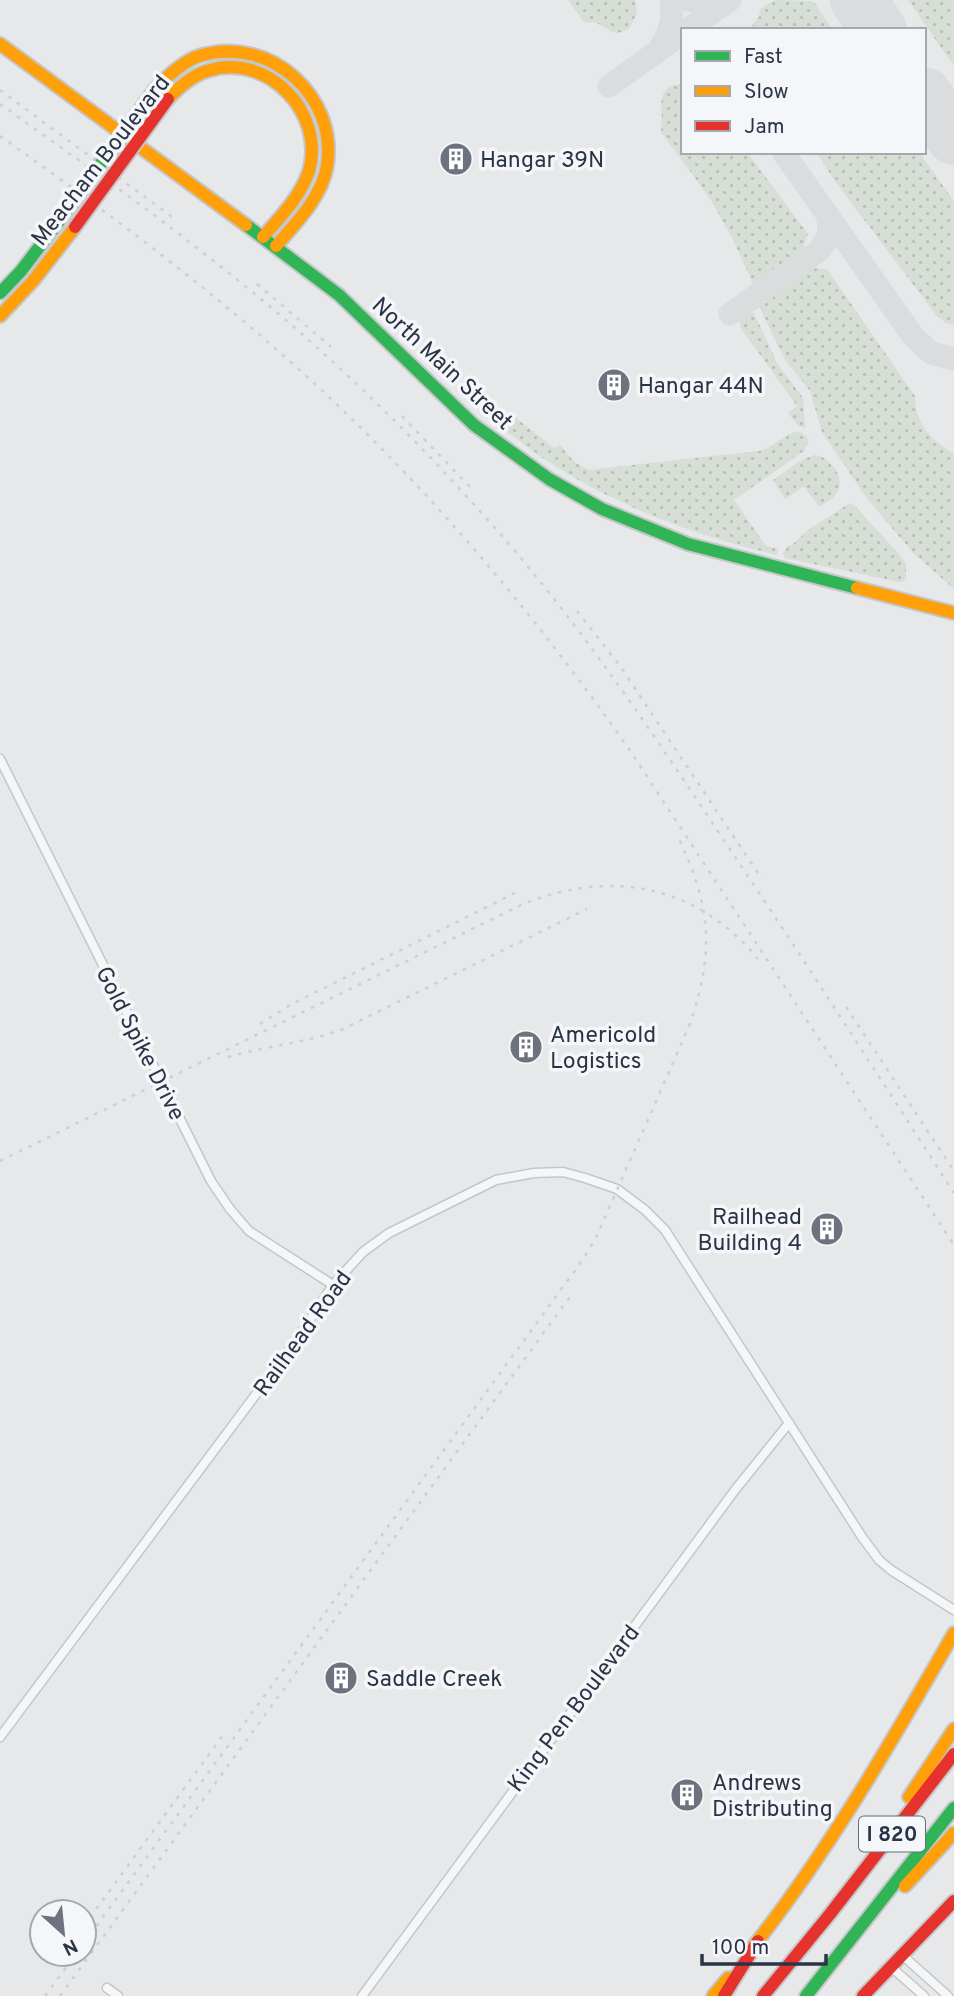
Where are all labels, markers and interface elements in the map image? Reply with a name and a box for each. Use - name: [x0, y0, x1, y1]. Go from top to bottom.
- legend: [681, 28, 926, 154]
- text: Fast: [744, 44, 783, 71]
- street label: Meacham Boulevard: [26, 70, 178, 253]
- text: Slow: [744, 79, 789, 106]
- text: Jam: [744, 114, 785, 141]
- building icon: Hangar 39N: [437, 140, 475, 178]
- place label: Hangar 39N: [480, 147, 604, 176]
- street label: North Main Street: [365, 292, 518, 438]
- building icon: Hangar 44N: [595, 366, 633, 404]
- place label: Hangar 44N: [638, 373, 764, 402]
- street label: Gold Spike Drive: [87, 962, 190, 1126]
- place label: Americold Logistics: [550, 1022, 656, 1077]
- building icon: Americold Logistics: [507, 1028, 545, 1066]
- place label: Railhead Building 4: [697, 1204, 802, 1259]
- building icon: Railhead Building 4: [808, 1210, 846, 1248]
- street label: Railhead Road: [249, 1266, 359, 1403]
- street label: King Pen Boulevard: [503, 1620, 647, 1799]
- building icon: Saddle Creek: [322, 1659, 360, 1697]
- place label: Saddle Creek: [366, 1666, 503, 1695]
- place label: Andrews Distributing: [712, 1770, 833, 1825]
- building icon: Andrews Distributing: [668, 1776, 706, 1814]
- road number: I 820: [859, 1816, 925, 1852]
- north arrow: [28, 1898, 98, 1968]
- scale bar: [702, 1923, 826, 1967]
- text: N: [58, 1933, 81, 1960]
- text: 100 m: [712, 1935, 769, 1962]

